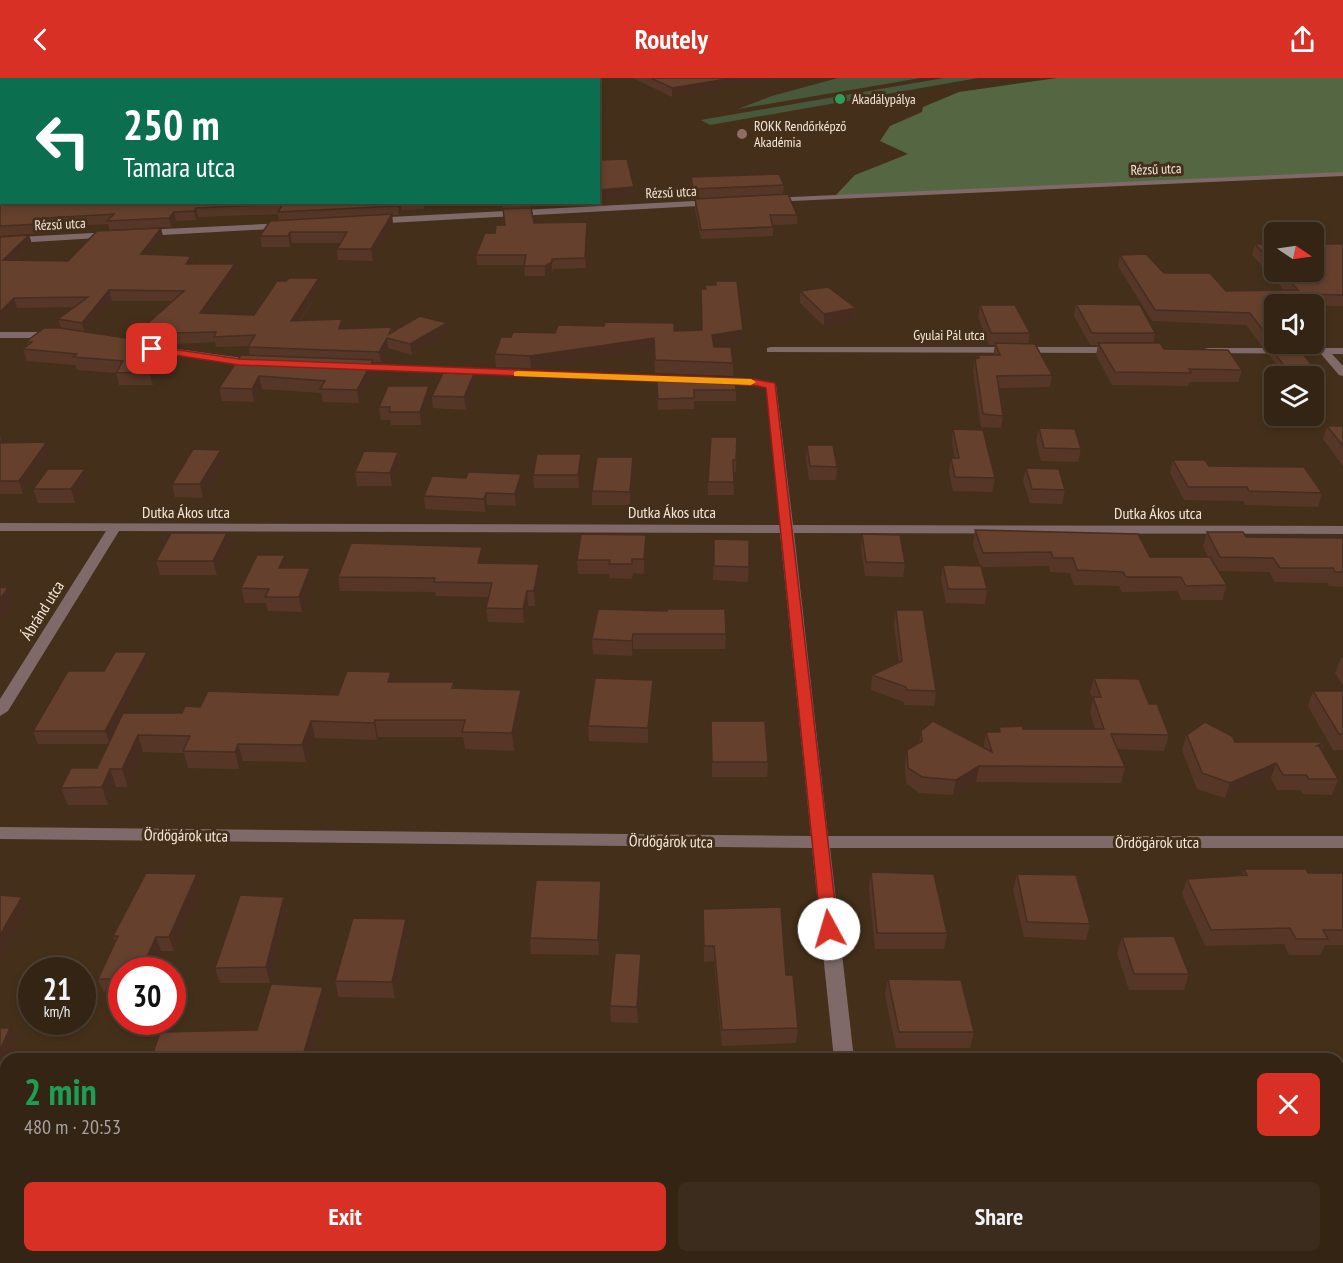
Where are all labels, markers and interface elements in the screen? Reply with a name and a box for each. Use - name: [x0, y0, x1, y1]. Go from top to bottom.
- text: Routely: [635, 22, 708, 56]
- icon: back: [24, 23, 57, 56]
- icon: share: [1286, 23, 1319, 56]
- place label: Akadálypálya: [852, 90, 916, 108]
- marker: Akadálypálya: [833, 92, 847, 106]
- text: 250 m: [123, 97, 220, 152]
- icon: left: [24, 102, 102, 180]
- place label: ROKK Rendőrképző Akadémia: [754, 117, 846, 151]
- marker: ROKK Rendőrképző Akadémia: [735, 127, 749, 141]
- text: Tamara utca: [123, 150, 235, 184]
- street label: Rézsű utca: [1130, 159, 1182, 179]
- street label: Rézsű utca: [645, 182, 697, 202]
- street label: Rézsű utca: [34, 214, 86, 234]
- north arrow: [1264, 222, 1324, 282]
- map controls: [1264, 222, 1324, 426]
- button: sound: [1264, 294, 1324, 354]
- pin: [126, 323, 177, 374]
- street label: Gyulai Pál utca: [913, 326, 985, 344]
- icon: arrive: [135, 332, 168, 365]
- button: layers: [1264, 366, 1324, 426]
- street label: Dutka Ákos utca: [142, 502, 230, 522]
- street label: Dutka Ákos utca: [628, 502, 716, 522]
- street label: Dutka Ákos utca: [1114, 503, 1202, 523]
- street label: Ábránd utca: [16, 577, 68, 643]
- street label: Ördögárok utca: [144, 824, 228, 846]
- street label: Ördögárok utca: [629, 830, 713, 852]
- street label: Ördögárok utca: [1115, 832, 1199, 852]
- position arrow: [797, 897, 861, 961]
- speed limit sign: 30: [108, 957, 186, 1035]
- text: 21: [43, 969, 71, 1008]
- text: km/h: [44, 1002, 70, 1021]
- text: 2 min: [24, 1068, 97, 1115]
- button: close: [1257, 1073, 1320, 1136]
- text: 480 m · 20:53: [24, 1114, 121, 1140]
- button: Exit: [24, 1182, 666, 1251]
- button: Share: [678, 1182, 1320, 1251]

